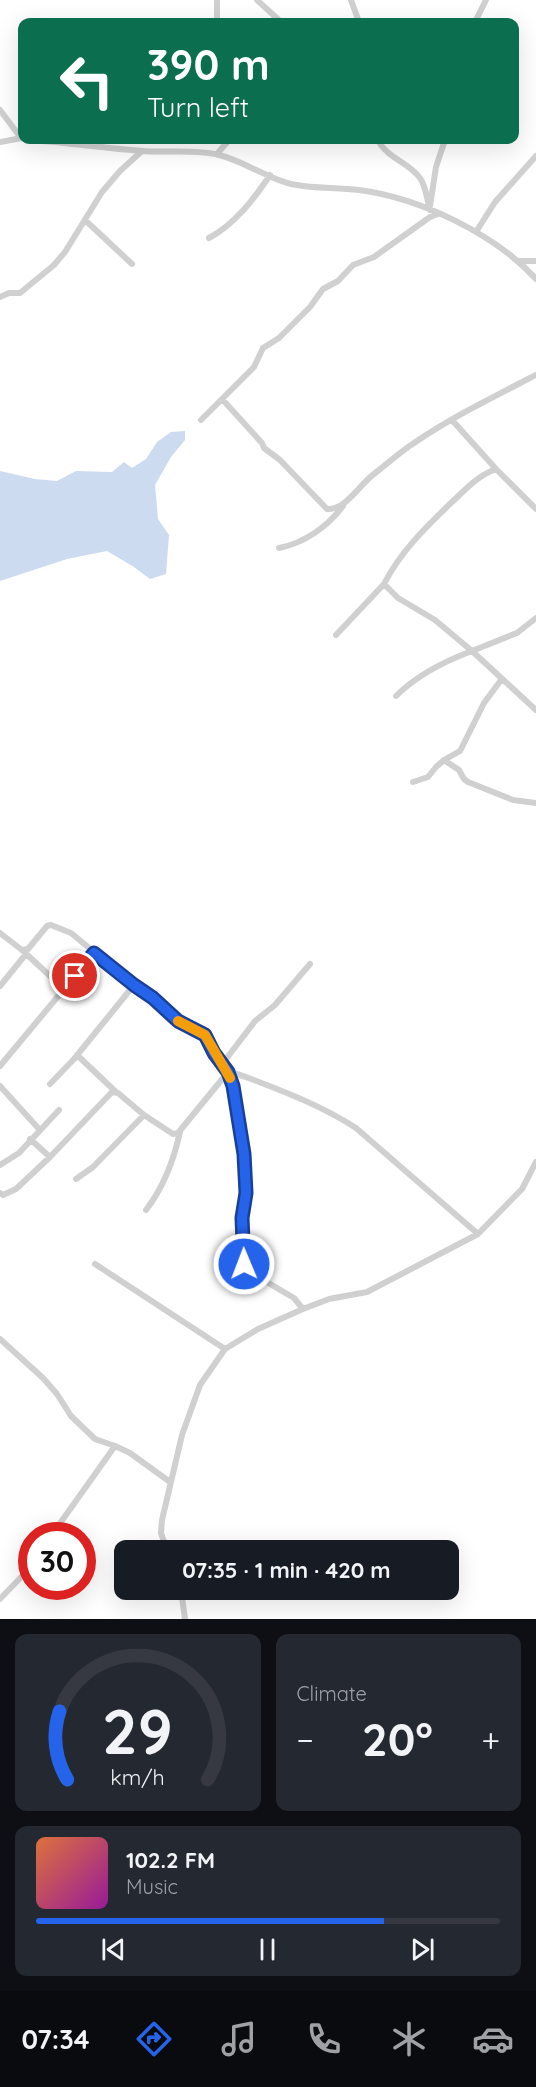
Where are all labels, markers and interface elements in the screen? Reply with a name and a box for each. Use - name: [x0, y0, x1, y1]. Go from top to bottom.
- text: 390 m: [147, 38, 270, 91]
- icon: left: [48, 42, 126, 120]
- text: Turn left: [147, 90, 249, 124]
- pin: [49, 950, 100, 1001]
- icon: arrive: [58, 959, 91, 992]
- position arrow: [212, 1232, 276, 1296]
- speed limit sign: 30: [18, 1522, 96, 1600]
- text: 07:35 · 1 min · 420 m: [182, 1556, 391, 1584]
- text: Climate: [297, 1681, 367, 1706]
- text: 29: [102, 1692, 173, 1770]
- text: 20°: [362, 1711, 433, 1767]
- text: −: [297, 1719, 314, 1760]
- text: +: [481, 1719, 500, 1760]
- text: km/h: [111, 1764, 165, 1790]
- text: 102.2 FM: [126, 1846, 215, 1874]
- text: Music: [126, 1874, 178, 1899]
- icon: previous: [97, 1933, 130, 1966]
- icon: pause: [251, 1933, 284, 1966]
- icon: next: [406, 1933, 439, 1966]
- icon: directions: [133, 2018, 175, 2060]
- icon: music: [218, 2018, 260, 2060]
- icon: phone: [303, 2018, 345, 2060]
- icon: climate: [388, 2018, 430, 2060]
- icon: car: [472, 2018, 514, 2060]
- text: 07:34: [21, 2022, 90, 2056]

